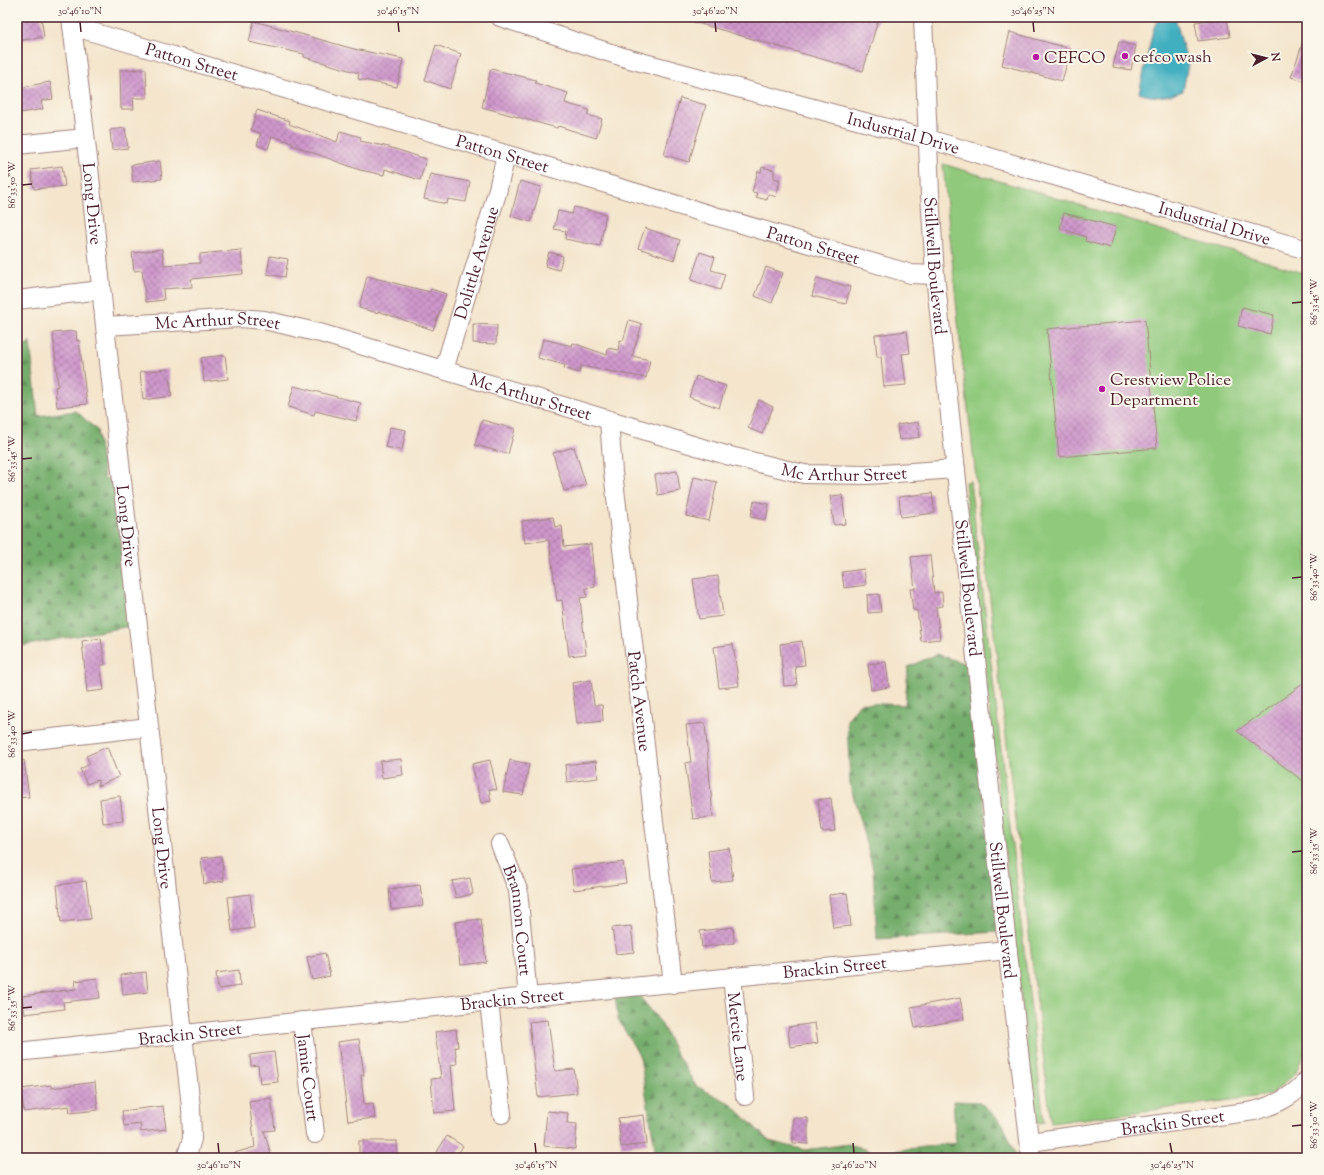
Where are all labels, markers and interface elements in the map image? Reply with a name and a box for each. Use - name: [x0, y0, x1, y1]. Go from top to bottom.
- text: 30°46'10"N: [58, 4, 102, 19]
- text: 30°46'15"N: [377, 4, 419, 19]
- text: 30°46'20"N: [692, 4, 738, 19]
- text: 30°46'25"N: [1011, 4, 1055, 19]
- street label: Patton Street: [142, 38, 241, 88]
- north arrow: [1246, 38, 1286, 78]
- place label: cefco wash: [1133, 46, 1212, 70]
- place label: CEFCO: [1044, 47, 1106, 71]
- marker: cefco wash: [1120, 51, 1130, 61]
- text: N: [1266, 51, 1283, 62]
- marker: CEFCO: [1031, 52, 1041, 62]
- street label: Industrial Drive: [844, 108, 962, 162]
- street label: Patton Street: [453, 130, 551, 180]
- text: 86°33'50"W: [5, 162, 20, 209]
- street label: Long Drive: [75, 162, 107, 246]
- street label: Stillwell Boulevard: [916, 196, 951, 336]
- street label: Industrial Drive: [1155, 197, 1273, 253]
- street label: Dolittle Avenue: [450, 204, 506, 323]
- street label: Patton Street: [763, 222, 862, 272]
- text: 86°33'45"W: [1307, 279, 1322, 325]
- street label: Mc Arthur Street: [154, 308, 283, 337]
- street label: Mc Arthur Street: [467, 369, 594, 428]
- place label: Crestview Police Department: [1110, 369, 1231, 413]
- marker: Crestview Police Department: [1097, 384, 1107, 394]
- text: 86°33'45"W: [5, 436, 20, 482]
- street label: Mc Arthur Street: [778, 459, 908, 489]
- street label: Long Drive: [109, 484, 141, 568]
- street label: Stillwell Boulevard: [947, 518, 986, 658]
- text: 86°33'40"W: [1307, 553, 1322, 601]
- street label: Patch Avenue: [620, 650, 656, 753]
- text: 86°33'40"W: [5, 710, 20, 758]
- street label: Long Drive: [144, 806, 177, 890]
- text: 86°33'35"W: [1307, 828, 1322, 874]
- street label: Stillwell Boulevard: [982, 840, 1021, 981]
- street label: Brannon Court: [495, 862, 536, 977]
- street label: Brackin Street: [782, 952, 888, 986]
- street label: Brackin Street: [459, 984, 565, 1018]
- text: 86°33'35"W: [5, 985, 20, 1031]
- street label: Mercie Lane: [720, 991, 753, 1083]
- street label: Brackin Street: [137, 1018, 243, 1053]
- street label: Jamie Court: [289, 1032, 323, 1123]
- text: 86°33'30"W: [1307, 1101, 1322, 1149]
- street label: Brackin Street: [1120, 1105, 1226, 1143]
- text: 30°46'10"N: [197, 1158, 241, 1173]
- text: 30°46'15"N: [515, 1158, 557, 1173]
- text: 30°46'20"N: [831, 1158, 877, 1173]
- text: 30°46'25"N: [1150, 1158, 1194, 1173]

